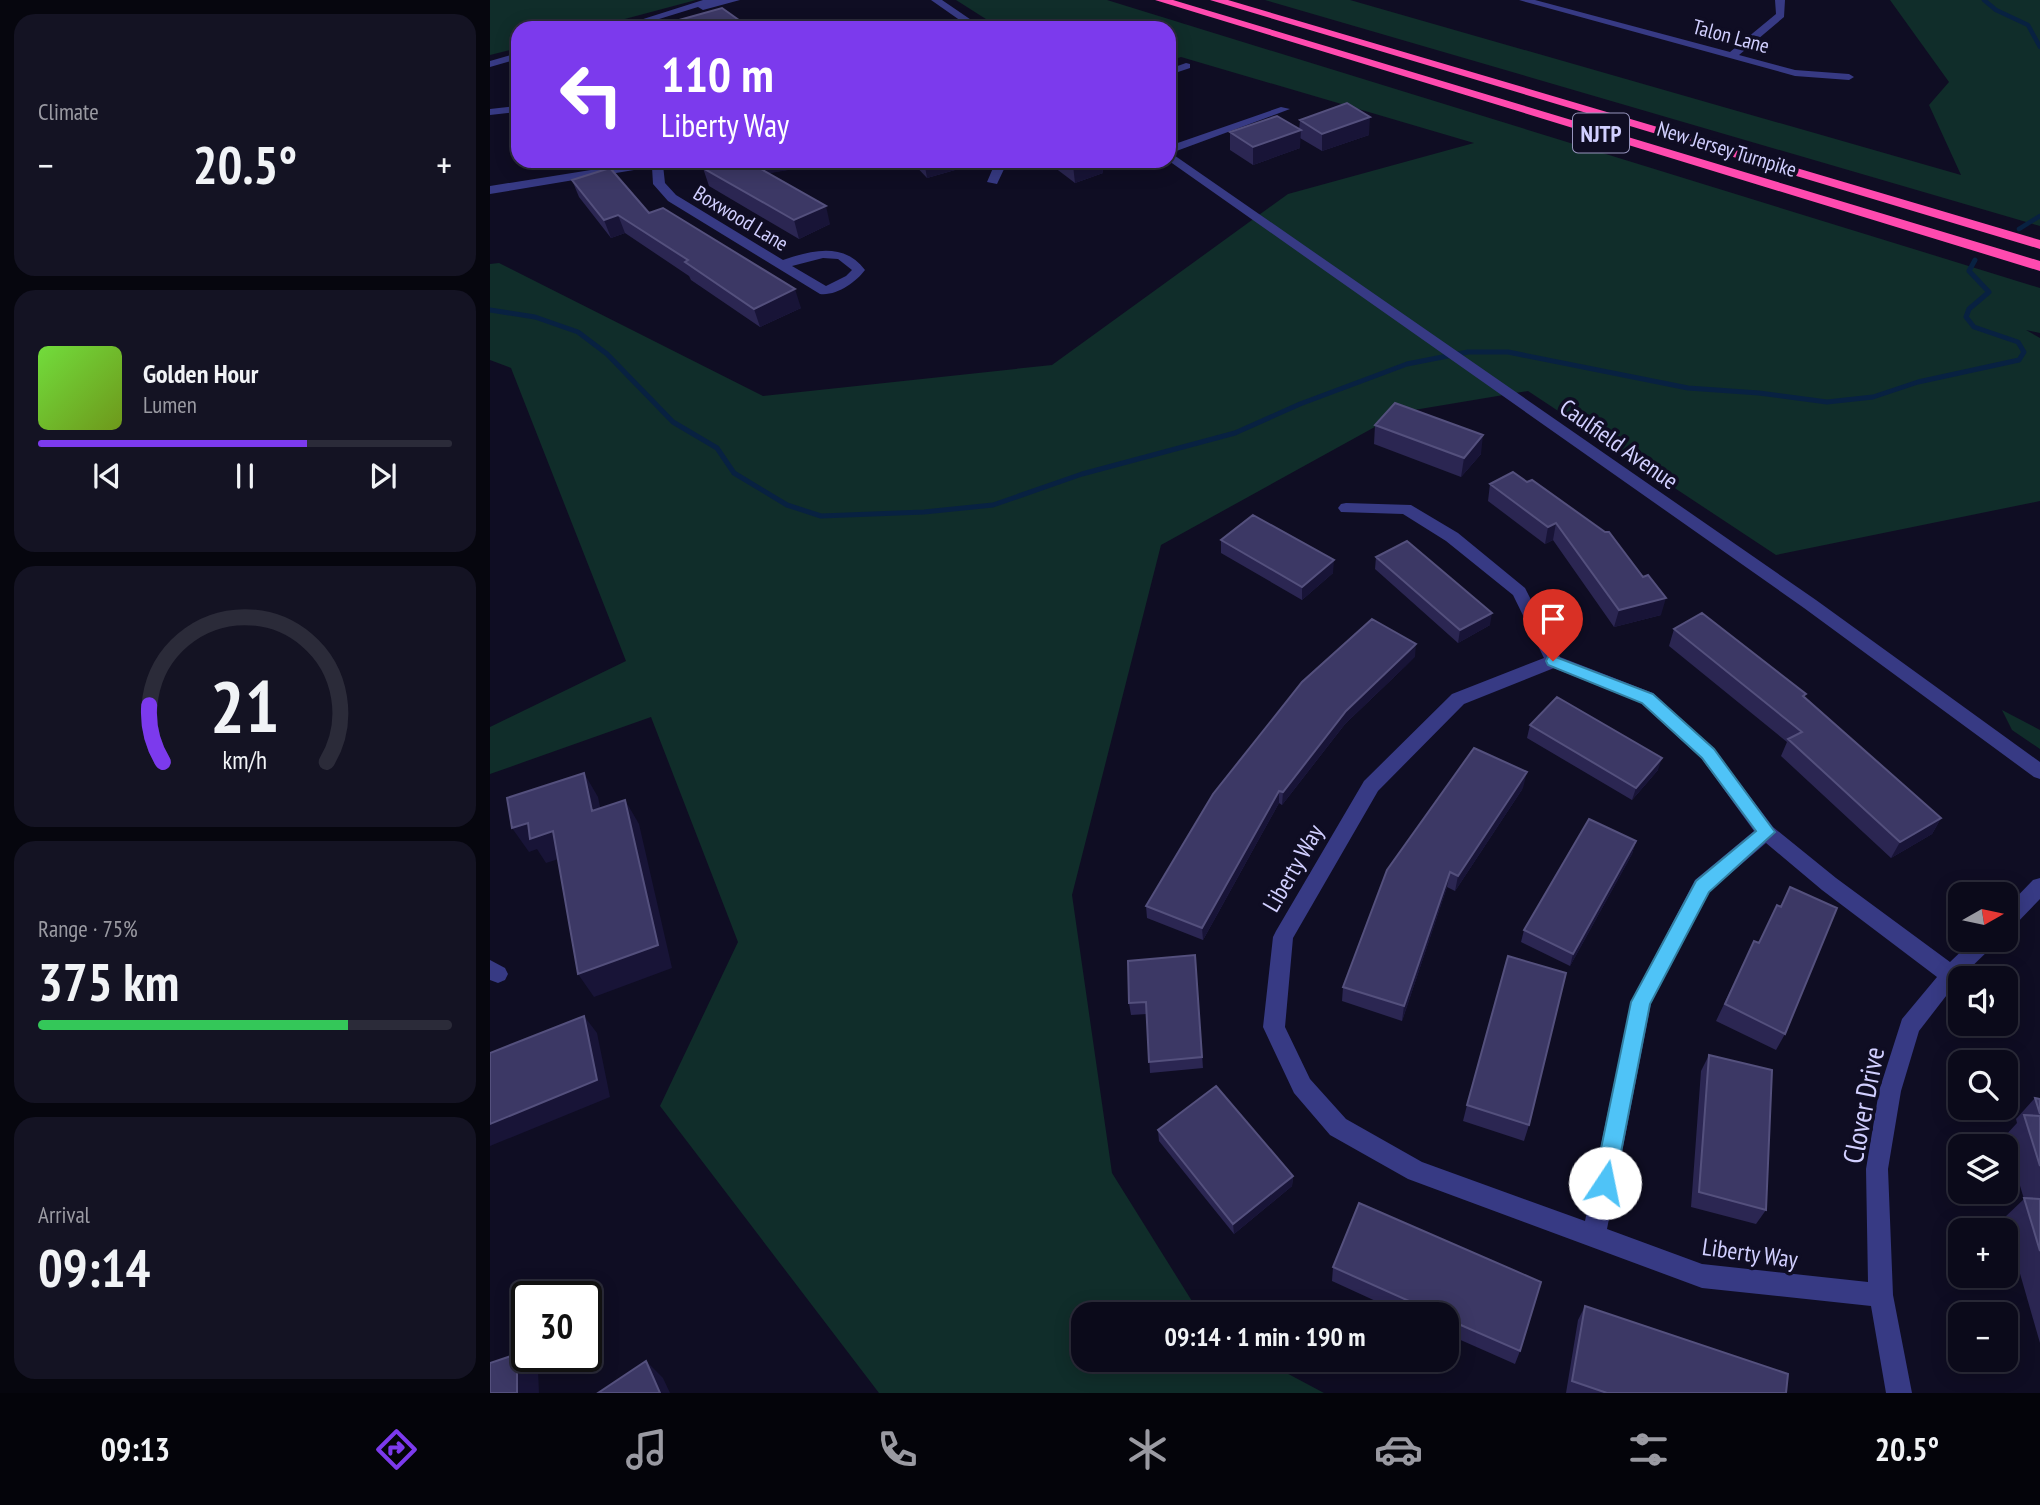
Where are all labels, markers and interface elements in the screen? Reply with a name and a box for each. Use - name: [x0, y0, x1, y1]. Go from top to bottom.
- street label: Talon Lane: [1690, 13, 1772, 59]
- text: 110 m: [661, 42, 774, 106]
- icon: left: [546, 49, 637, 140]
- text: Climate: [38, 97, 99, 126]
- text: Liberty Way: [661, 104, 789, 146]
- road number: NJTP: [1573, 114, 1629, 152]
- street label: New Jersey Turnpike: [1654, 115, 1800, 183]
- text: 20.5°: [193, 131, 297, 198]
- text: −: [38, 140, 54, 189]
- text: +: [436, 140, 452, 189]
- street label: Boxwood Lane: [689, 179, 793, 257]
- text: Golden Hour: [143, 357, 258, 390]
- text: Lumen: [143, 390, 197, 419]
- street label: Caulfield Avenue: [1554, 392, 1684, 496]
- icon: previous: [88, 457, 126, 495]
- icon: pause: [226, 457, 264, 495]
- icon: next: [364, 457, 402, 495]
- pin: [1523, 589, 1583, 661]
- icon: arrive: [1534, 600, 1572, 638]
- text: 21: [210, 659, 280, 753]
- text: km/h: [223, 744, 267, 776]
- street label: Liberty Way: [1256, 819, 1330, 917]
- north arrow: [1948, 882, 2018, 952]
- map controls: [1948, 882, 2018, 1372]
- text: Range · 75%: [38, 914, 138, 943]
- text: 375 km: [38, 948, 179, 1015]
- button: sound: [1948, 966, 2018, 1036]
- street label: Clover Drive: [1834, 1044, 1892, 1166]
- button: search: [1948, 1050, 2018, 1120]
- button: layers: [1948, 1134, 2018, 1204]
- position arrow: [1568, 1146, 1642, 1220]
- text: Arrival: [38, 1200, 90, 1229]
- button: +: [1948, 1218, 2018, 1288]
- street label: Liberty Way: [1700, 1231, 1800, 1275]
- text: 09:14: [38, 1234, 150, 1301]
- speed limit sign: 30: [511, 1281, 602, 1372]
- button: −: [1948, 1302, 2018, 1372]
- text: 09:14 · 1 min · 190 m: [1165, 1320, 1365, 1353]
- icon: directions: [372, 1425, 421, 1474]
- icon: music: [622, 1425, 671, 1474]
- icon: phone: [873, 1425, 922, 1474]
- icon: climate: [1123, 1425, 1172, 1474]
- icon: car: [1374, 1425, 1423, 1474]
- icon: filters: [1624, 1425, 1673, 1474]
- text: 09:13: [101, 1428, 170, 1470]
- text: 20.5°: [1875, 1428, 1939, 1470]

